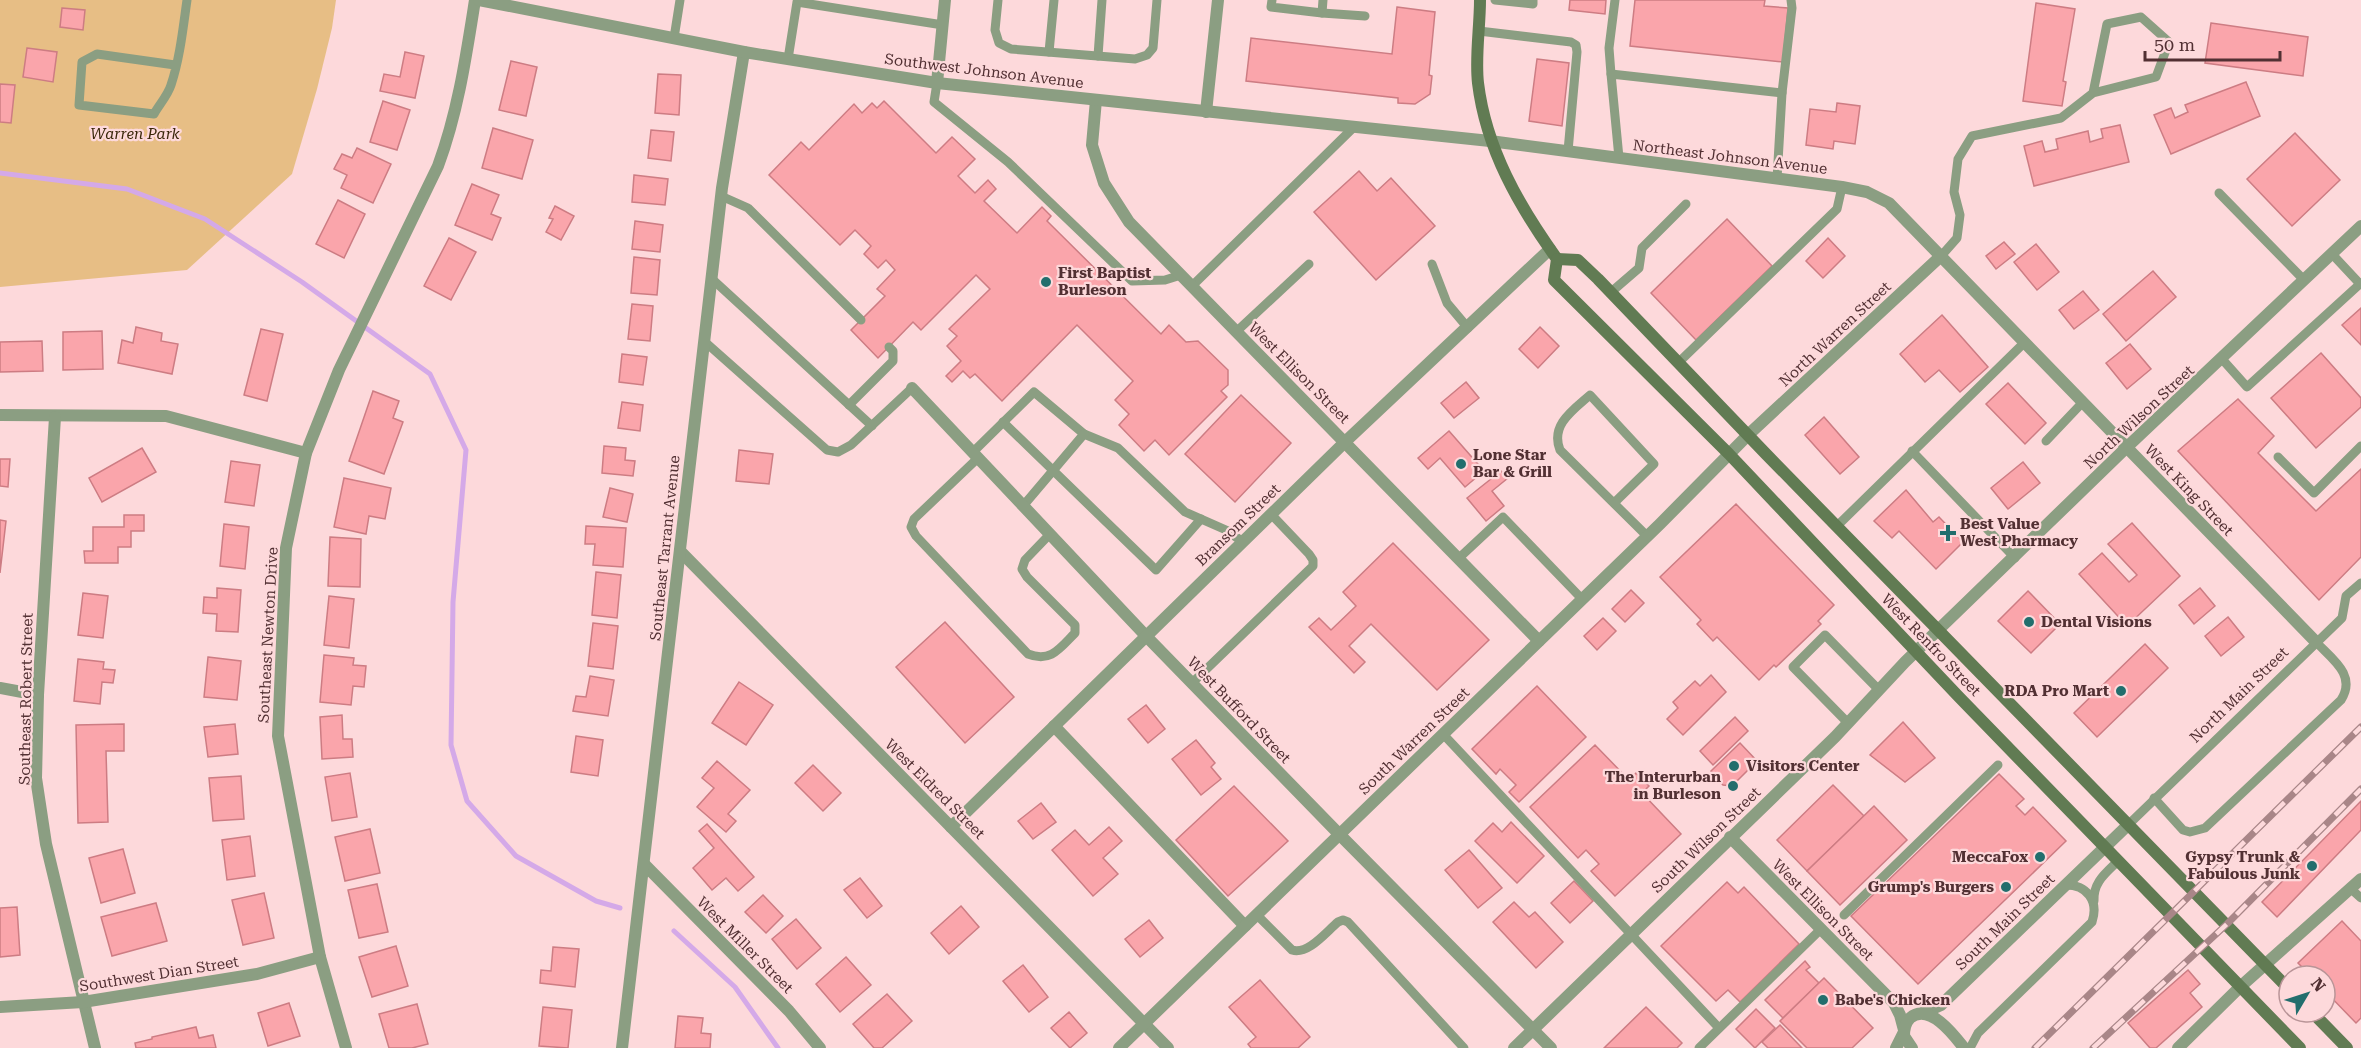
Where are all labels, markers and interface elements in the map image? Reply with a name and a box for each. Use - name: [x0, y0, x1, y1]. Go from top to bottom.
- scale bar: [2145, 24, 2280, 62]
- text: 50 m: [2154, 34, 2195, 55]
- street label: Southwest Johnson Avenue: [883, 50, 1085, 92]
- park label: Warren Park: [90, 125, 181, 143]
- street label: Northeast Johnson Avenue: [1632, 136, 1828, 178]
- place label: First Baptist Burleson: [1058, 264, 1151, 299]
- marker: First Baptist Burleson: [1039, 275, 1053, 289]
- street label: North Warren Street: [1775, 277, 1895, 390]
- street label: West Ellison Street: [1245, 319, 1354, 428]
- street label: North Wilson Street: [2080, 361, 2198, 473]
- street label: West King Street: [2141, 441, 2237, 540]
- place label: Lone Star Bar & Grill: [1473, 446, 1552, 481]
- street label: Southeast Tarrant Avenue: [646, 454, 684, 642]
- marker: Lone Star Bar & Grill: [1454, 457, 1468, 471]
- street label: Bransom Street: [1192, 480, 1284, 570]
- place label: Best Value West Pharmacy: [1960, 515, 2078, 550]
- marker: Best Value West Pharmacy: [1941, 526, 1955, 540]
- street label: Southeast Newton Drive: [254, 546, 282, 724]
- street label: West Renfro Street: [1878, 590, 1985, 700]
- street label: Southeast Robert Street: [15, 612, 37, 785]
- place label: Dental Visions: [2041, 613, 2152, 631]
- marker: Dental Visions: [2022, 615, 2036, 629]
- street label: North Main Street: [2186, 643, 2292, 747]
- street label: West Bufford Street: [1184, 653, 1295, 767]
- place label: RDA Pro Mart: [2004, 682, 2109, 700]
- street label: South Warren Street: [1355, 683, 1473, 798]
- marker: RDA Pro Mart: [2114, 684, 2128, 698]
- street label: West Eldred Street: [881, 735, 989, 843]
- place label: Visitors Center: [1746, 757, 1860, 775]
- marker: Visitors Center: [1727, 759, 1741, 773]
- place label: The Interurban in Burleson: [1604, 768, 1721, 803]
- marker: The Interurban in Burleson: [1726, 779, 1740, 793]
- street label: South Wilson Street: [1648, 783, 1765, 897]
- place label: MeccaFox: [1952, 848, 2028, 866]
- place label: Gypsy Trunk & Fabulous Junk: [2185, 848, 2301, 883]
- marker: MeccaFox: [2033, 850, 2047, 864]
- street label: West Ellison Street: [1769, 856, 1878, 965]
- marker: Gypsy Trunk & Fabulous Junk: [2305, 859, 2319, 873]
- street label: South Main Street: [1952, 870, 2059, 974]
- place label: Grump's Burgers: [1868, 878, 1994, 896]
- marker: Grump's Burgers: [1999, 880, 2013, 894]
- street label: West Miller Street: [693, 893, 797, 997]
- street label: Southwest Dian Street: [78, 952, 240, 995]
- north arrow: [2277, 964, 2337, 1024]
- text: N: [2307, 974, 2330, 996]
- place label: Babe's Chicken: [1835, 991, 1950, 1009]
- marker: Babe's Chicken: [1816, 993, 1830, 1007]

